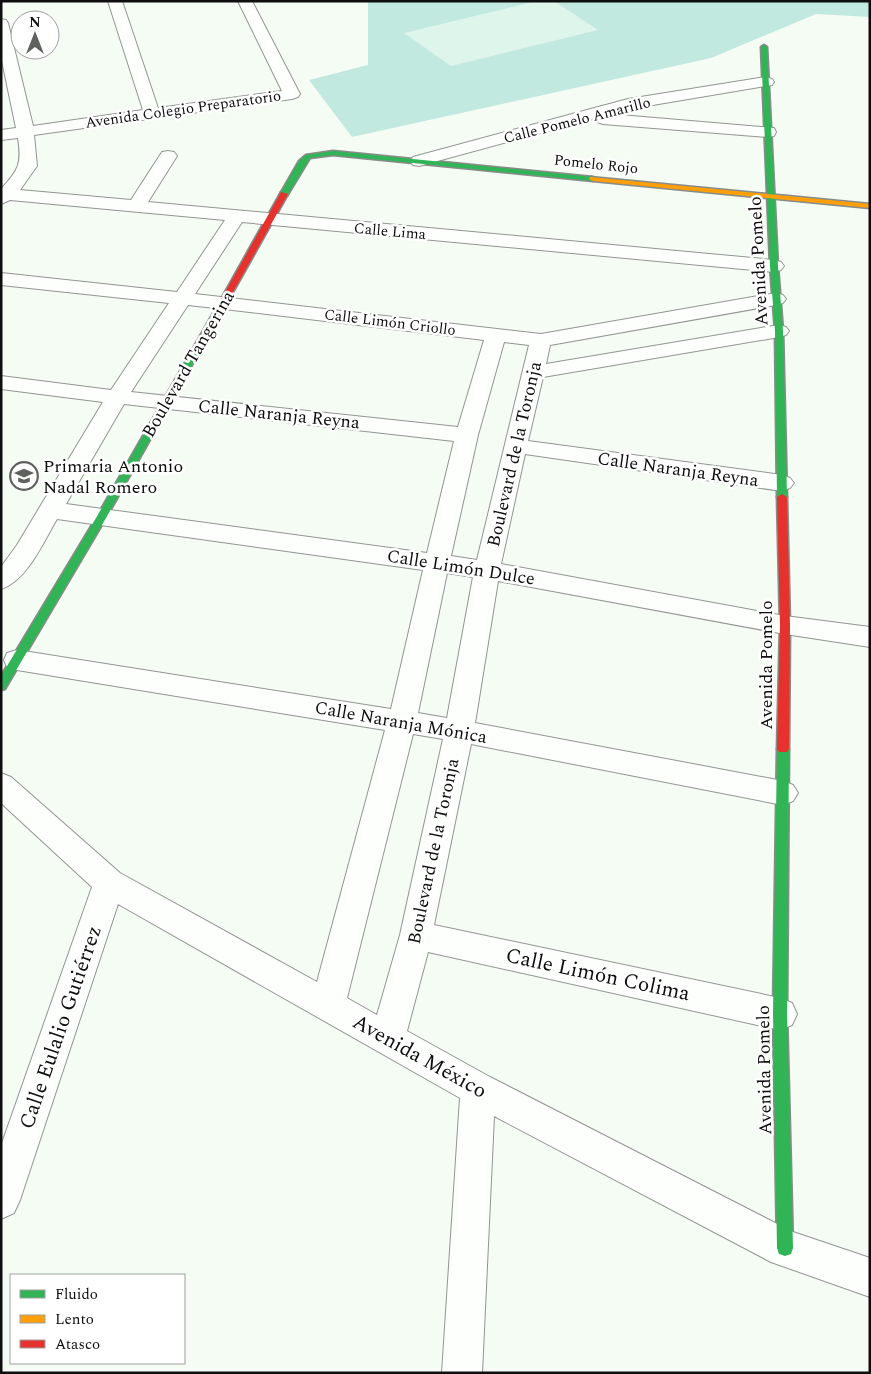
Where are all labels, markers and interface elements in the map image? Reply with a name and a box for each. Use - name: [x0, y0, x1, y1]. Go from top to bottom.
- north arrow: [10, 10, 60, 60]
- text: N: [29, 12, 41, 33]
- street label: Avenida Colegio Preparatorio: [84, 84, 282, 135]
- street label: Calle Pomelo Amarillo: [501, 91, 653, 150]
- street label: Pomelo Rojo: [553, 149, 639, 180]
- street label: Avenida Pomelo: [742, 196, 775, 326]
- street label: Calle Lima: [353, 217, 428, 246]
- street label: Boulevard Tangerina: [135, 285, 242, 443]
- street label: Calle Limón Criollo: [323, 303, 457, 342]
- street label: Boulevard de la Toronja: [480, 359, 549, 549]
- street label: Calle Naranja Reyna: [197, 393, 361, 436]
- street label: Calle Naranja Reyna: [596, 445, 760, 494]
- place label: Primaria Antonio Nadal Romero: [43, 453, 183, 501]
- school or university icon: Primaria Antonio Nadal Romero: [9, 461, 39, 491]
- street label: Calle Limón Dulce: [385, 542, 537, 593]
- street label: Avenida Pomelo: [753, 600, 780, 730]
- street label: Calle Naranja Mónica: [313, 694, 489, 751]
- street label: Boulevard de la Toronja: [401, 755, 466, 947]
- street label: Calle Eulalio Gutiérrez: [11, 921, 111, 1133]
- street label: Calle Limón Colima: [503, 940, 694, 1010]
- street label: Avenida Pomelo: [750, 1005, 779, 1135]
- street label: Avenida México: [346, 1007, 493, 1107]
- legend: [10, 1274, 185, 1364]
- text: Fluido: [55, 1283, 98, 1306]
- text: Lento: [55, 1308, 94, 1331]
- text: Atasco: [55, 1333, 100, 1356]

